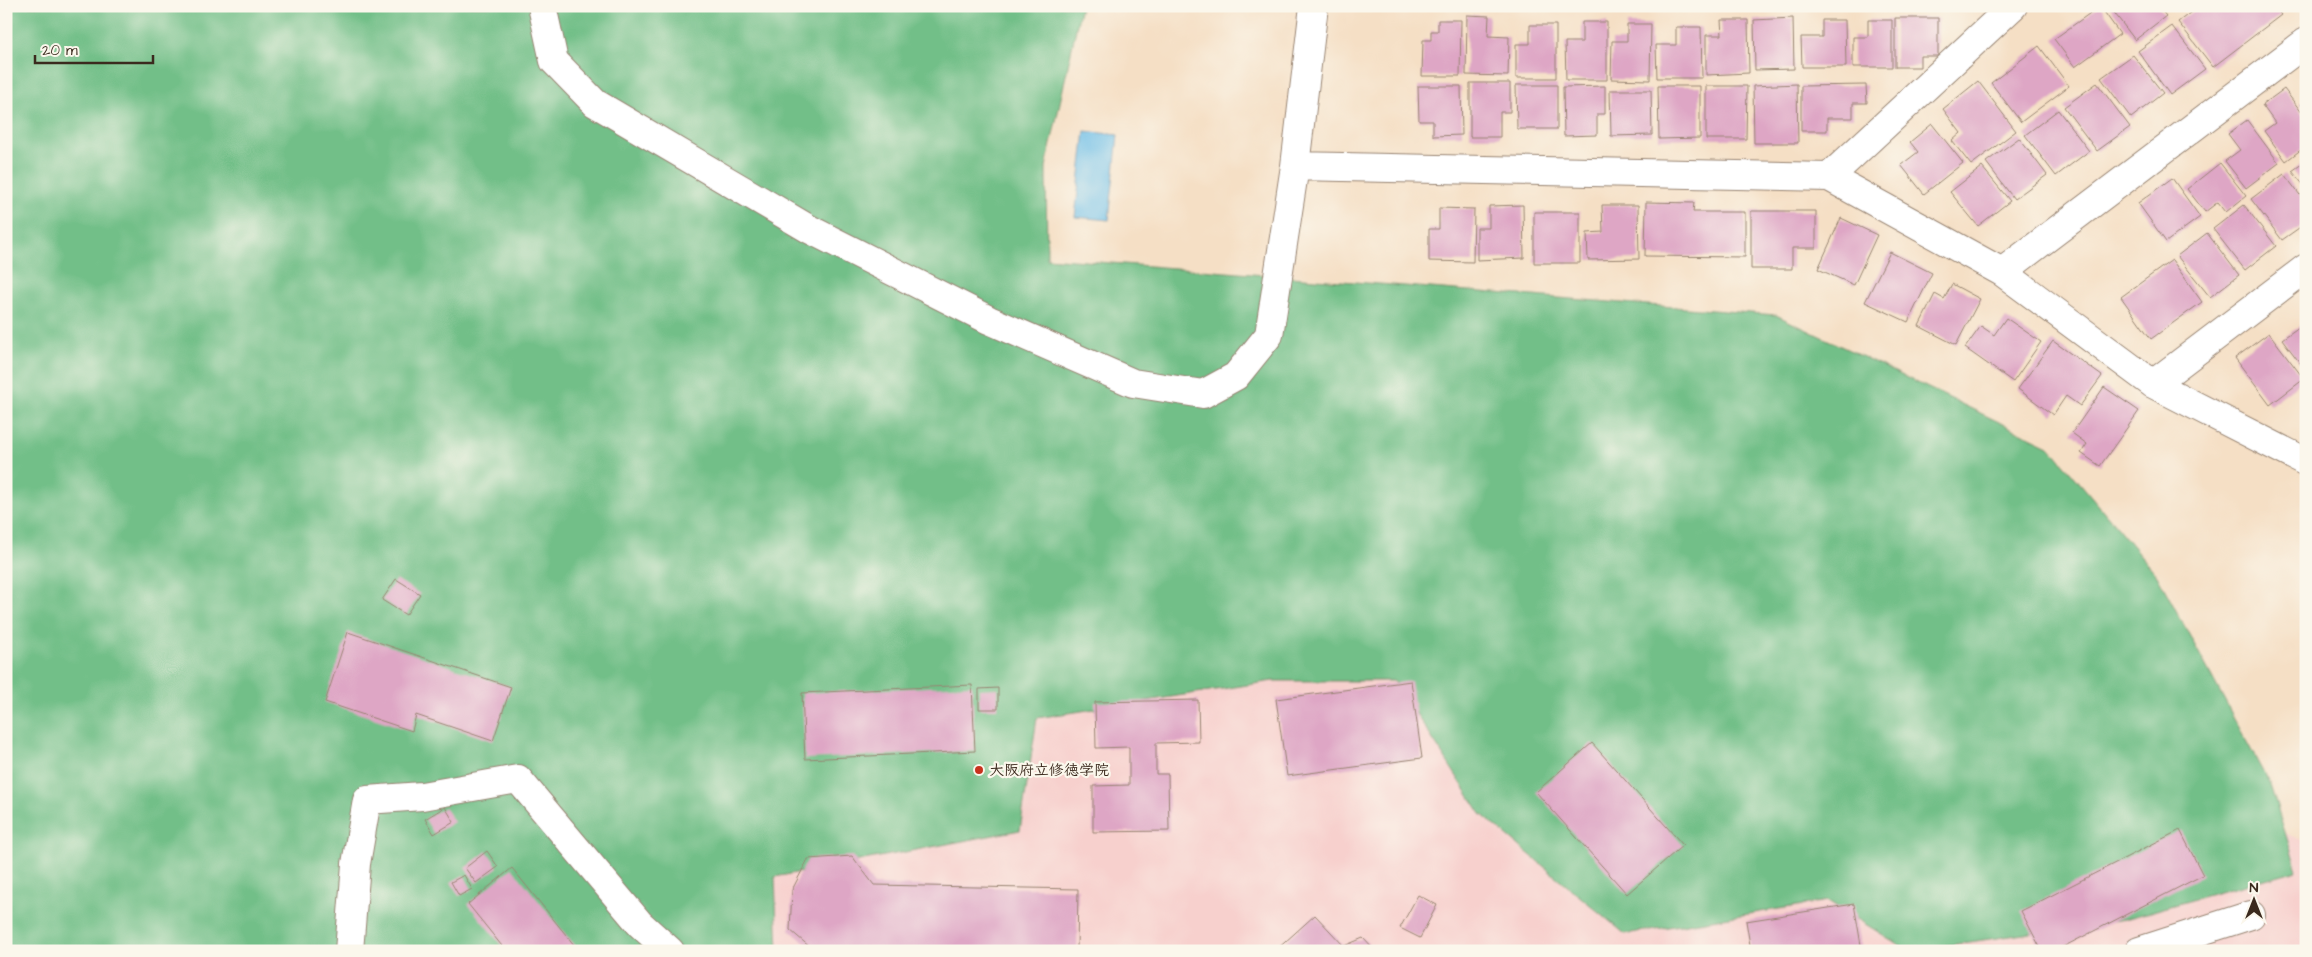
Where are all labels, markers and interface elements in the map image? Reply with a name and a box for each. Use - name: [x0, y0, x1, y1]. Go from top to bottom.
- scale bar: [35, 32, 152, 64]
- text: 20 m: [42, 40, 78, 61]
- place label: 大阪府立修徳学院: [989, 760, 1109, 781]
- marker: 大阪府立修徳学院: [973, 764, 985, 776]
- north arrow: [2230, 874, 2280, 924]
- text: N: [2250, 878, 2259, 898]

